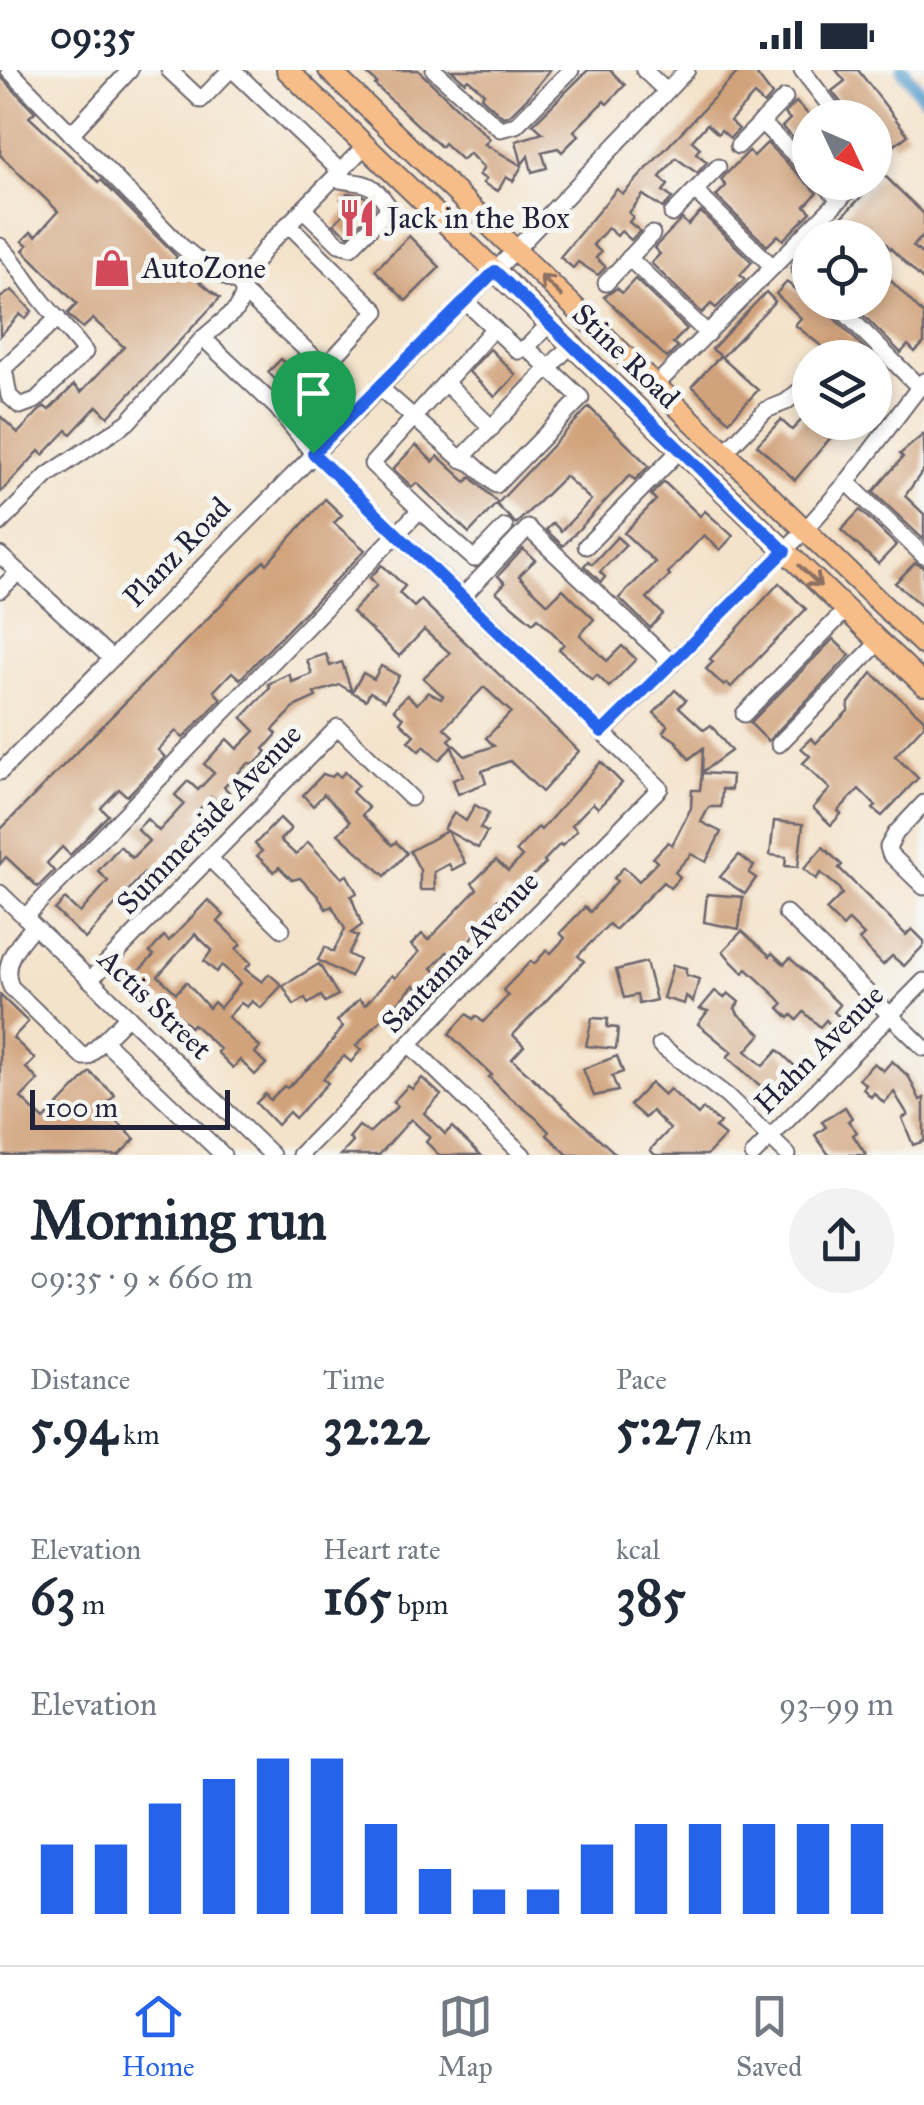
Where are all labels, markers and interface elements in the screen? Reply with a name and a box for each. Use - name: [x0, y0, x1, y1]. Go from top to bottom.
- text: 09:35: [50, 12, 135, 58]
- north arrow: [792, 100, 892, 200]
- map controls: [792, 100, 892, 440]
- restaurant icon: Jack in the Box: [336, 197, 378, 239]
- place label: Jack in the Box: [384, 200, 570, 236]
- button: locate: [792, 220, 892, 320]
- shop icon: AutoZone: [91, 247, 133, 289]
- place label: AutoZone: [140, 250, 266, 286]
- one-way arrow: [540, 274, 564, 298]
- street label: Stine Road: [565, 296, 687, 416]
- button: layers: [792, 340, 892, 440]
- pin: [271, 351, 356, 454]
- icon: arrive: [286, 366, 341, 421]
- street label: Planz Road: [116, 490, 238, 614]
- one-way arrow: [798, 564, 822, 588]
- street label: Summerside Avenue: [109, 716, 309, 922]
- street label: Santanna Avenue: [374, 864, 546, 1040]
- street label: Actis Street: [89, 940, 219, 1067]
- street label: Hahn Avenue: [747, 977, 891, 1121]
- scale bar: [30, 1085, 230, 1130]
- text: 100 m: [45, 1090, 118, 1125]
- text: Morning run: [30, 1187, 327, 1254]
- button: share: [789, 1188, 894, 1293]
- text: 09:35 · 9 × 660 m: [30, 1258, 253, 1297]
- text: Distance: [30, 1362, 130, 1397]
- text: Time: [323, 1362, 385, 1397]
- text: Pace: [616, 1362, 667, 1397]
- text: 5.94: [30, 1397, 117, 1458]
- text: 32:22: [323, 1397, 429, 1458]
- text: 5:27: [616, 1397, 702, 1458]
- text: km: [117, 1417, 160, 1452]
- text: /km: [702, 1417, 752, 1452]
- text: Elevation: [30, 1532, 141, 1567]
- text: Heart rate: [323, 1532, 441, 1567]
- text: kcal: [616, 1532, 660, 1567]
- text: 63: [30, 1567, 76, 1628]
- text: 165: [323, 1567, 391, 1628]
- text: 385: [616, 1567, 686, 1628]
- text: m: [76, 1587, 105, 1622]
- text: bpm: [391, 1587, 449, 1622]
- text: Elevation: [30, 1685, 157, 1724]
- text: 93–99 m: [779, 1685, 894, 1724]
- tab: Home: [122, 1989, 195, 2084]
- tab: Map: [438, 1989, 493, 2084]
- tab: Saved: [736, 1989, 802, 2084]

